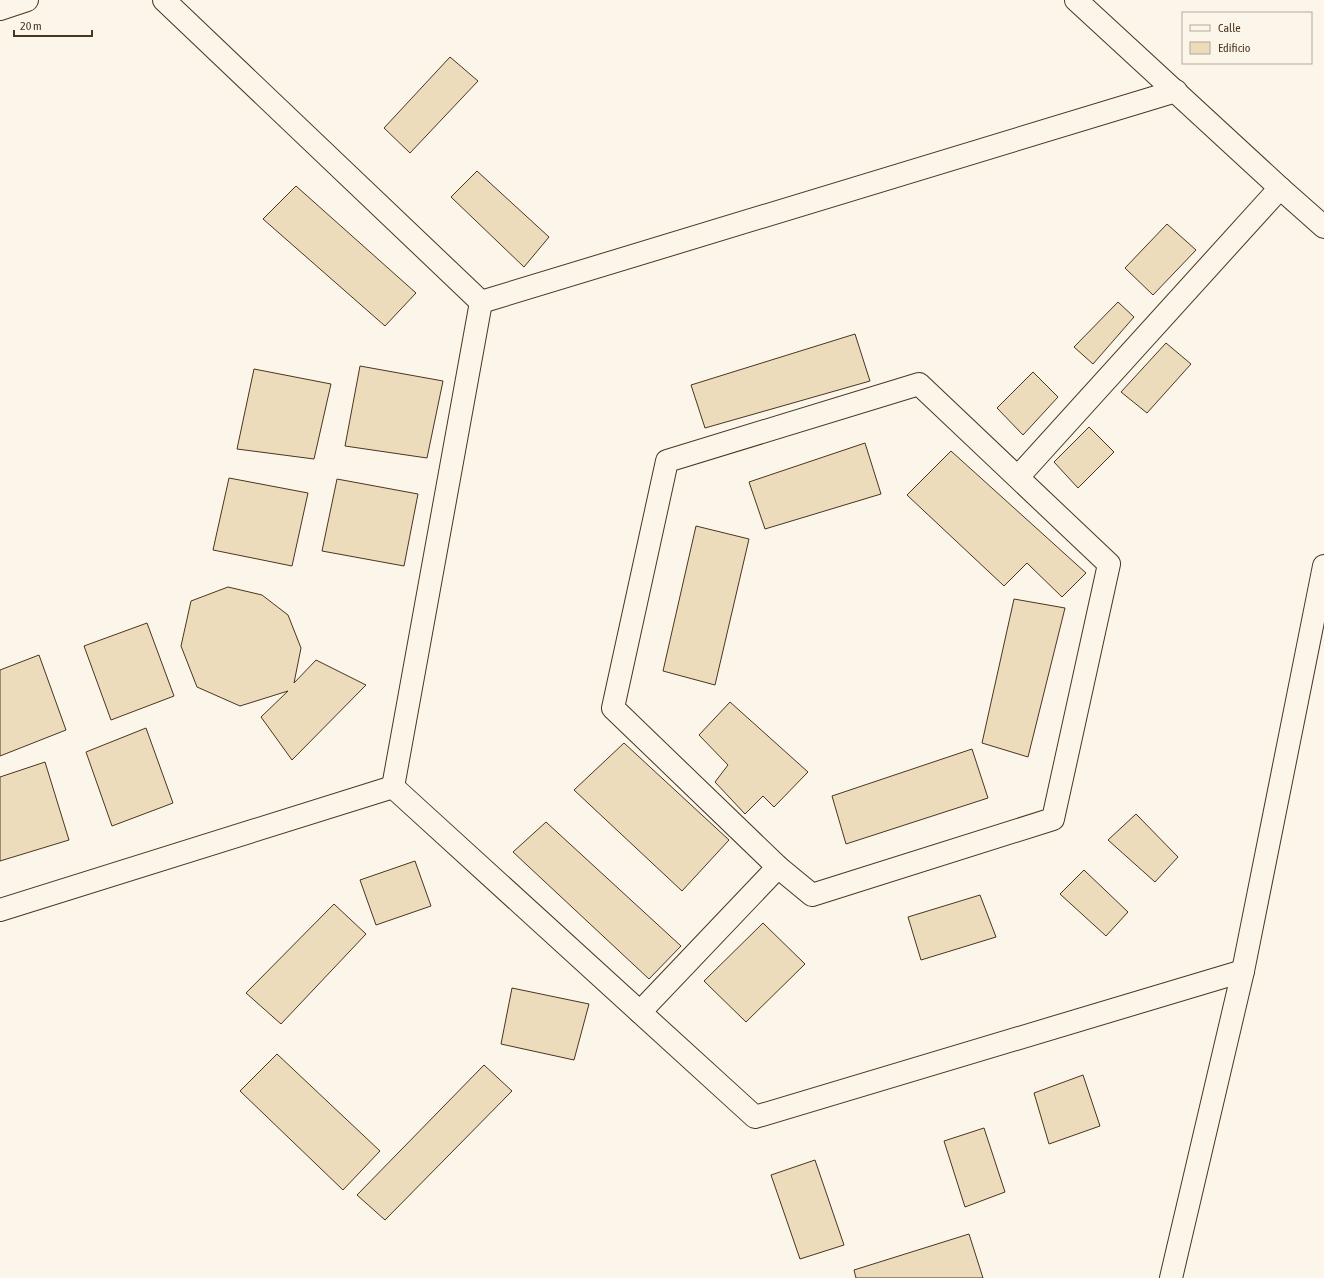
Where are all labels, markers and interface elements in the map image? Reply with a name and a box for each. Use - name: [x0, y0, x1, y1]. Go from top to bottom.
- scale bar: [14, 12, 92, 38]
- legend: [1182, 12, 1312, 64]
- text: 20 m: [20, 19, 42, 33]
- text: Calle: [1218, 21, 1241, 35]
- text: Edificio: [1218, 41, 1251, 55]

